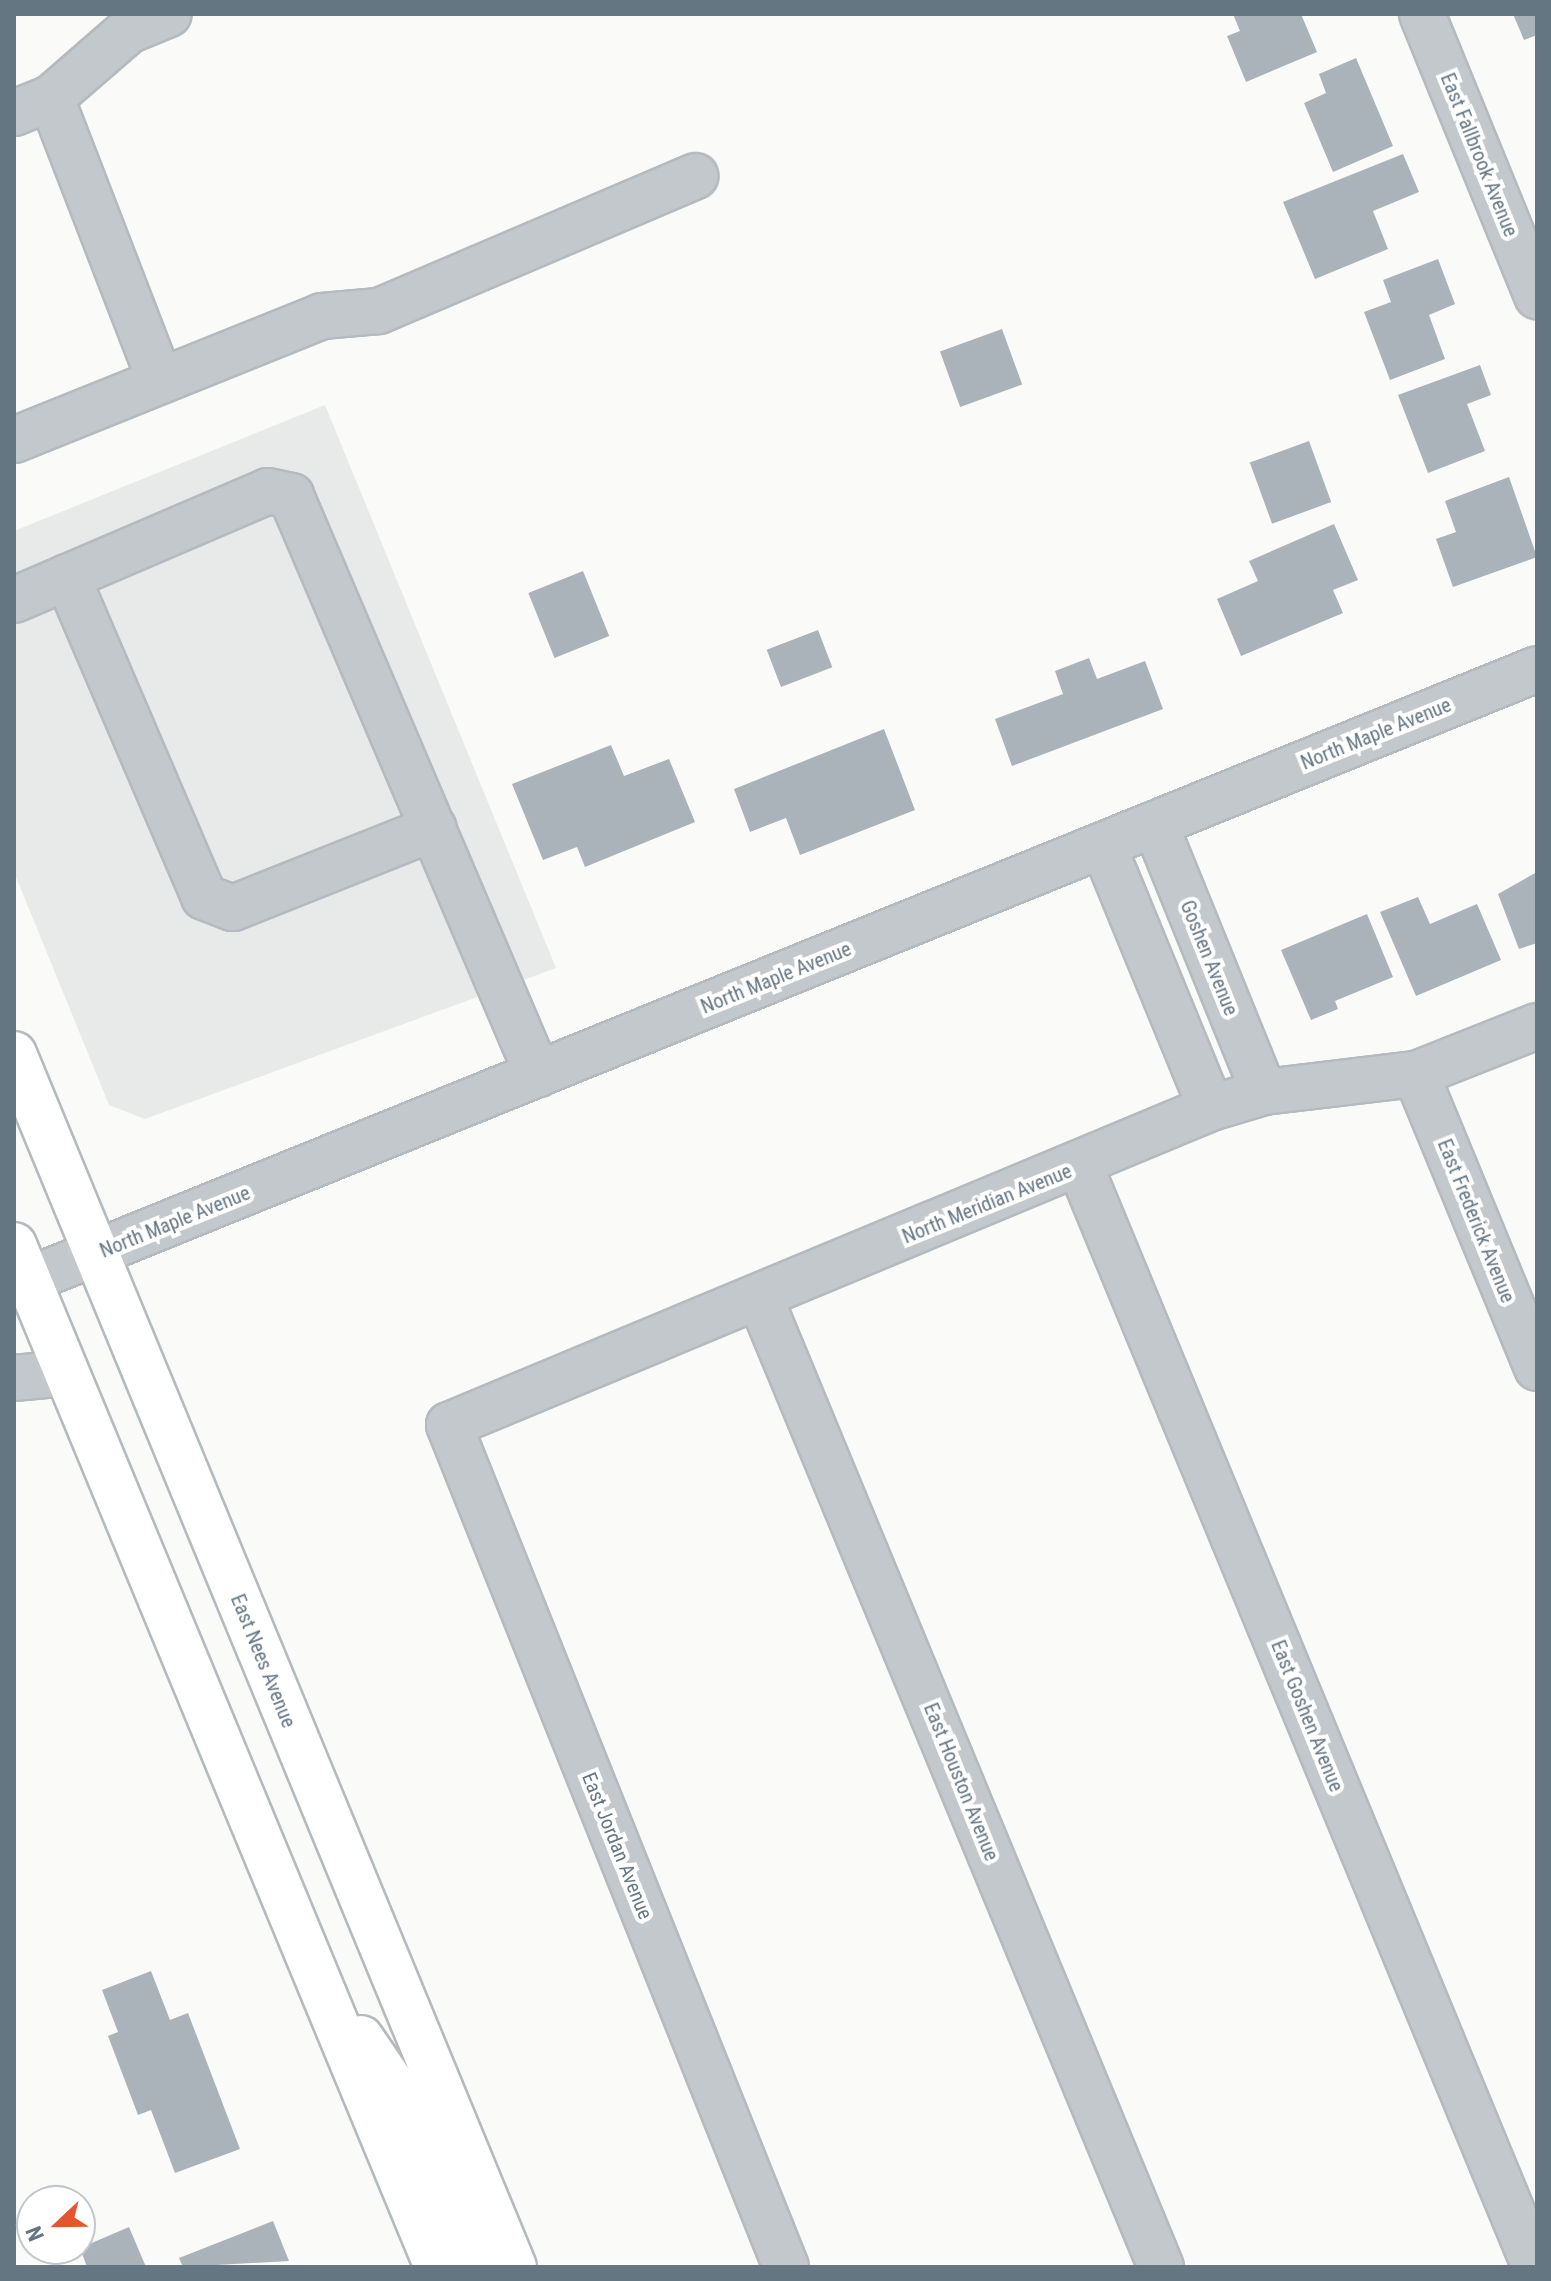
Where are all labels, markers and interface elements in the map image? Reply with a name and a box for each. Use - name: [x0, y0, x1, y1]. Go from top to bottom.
- street label: East Fallbrook Avenue: [1435, 70, 1523, 240]
- street label: North Maple Avenue: [1297, 693, 1455, 775]
- street label: Goshen Avenue: [1175, 897, 1243, 1019]
- street label: North Maple Avenue: [697, 937, 855, 1019]
- street label: East Frederick Avenue: [1432, 1136, 1520, 1306]
- street label: North Meridian Avenue: [899, 1159, 1075, 1249]
- street label: North Maple Avenue: [96, 1181, 254, 1263]
- street label: East Nees Avenue: [225, 1591, 301, 1731]
- street label: East Goshen Avenue: [1266, 1637, 1348, 1795]
- street label: East Houston Avenue: [918, 1700, 1004, 1864]
- street label: East Jordan Avenue: [577, 1769, 657, 1923]
- north arrow: [16, 2185, 96, 2265]
- text: N: [21, 2223, 49, 2244]

